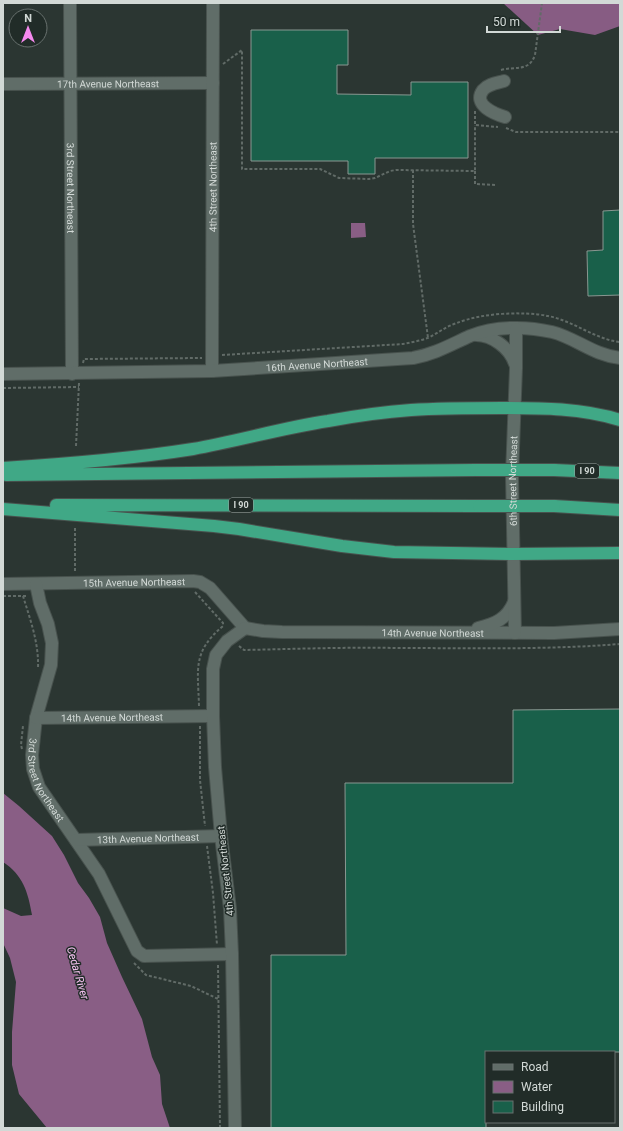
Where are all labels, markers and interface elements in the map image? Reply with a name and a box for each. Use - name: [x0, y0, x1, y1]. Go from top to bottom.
- north arrow: [8, 8, 48, 48]
- scale bar: [487, 8, 560, 34]
- text: N: [24, 12, 32, 25]
- text: 50 m: [493, 15, 520, 29]
- street label: 17th Avenue Northeast: [57, 78, 159, 90]
- street label: 4th Street Northeast: [207, 142, 219, 232]
- street label: 3rd Street Northeast: [65, 143, 76, 233]
- street label: 16th Avenue Northeast: [265, 356, 368, 374]
- street label: 6th Street Northeast: [507, 436, 519, 526]
- road number: I 90: [575, 464, 599, 478]
- road number: I 90: [229, 498, 253, 512]
- street label: 15th Avenue Northeast: [83, 576, 185, 589]
- street label: 14th Avenue Northeast: [382, 627, 484, 639]
- street label: 14th Avenue Northeast: [61, 712, 163, 724]
- street label: 3rd Street Northeast: [26, 738, 66, 824]
- street label: 4th Street Northeast: [215, 826, 236, 916]
- street label: 13th Avenue Northeast: [97, 832, 199, 845]
- water label: Cedar River: [64, 945, 91, 1001]
- legend: [485, 1051, 615, 1123]
- text: Road: [521, 1060, 549, 1074]
- text: Water: [521, 1080, 552, 1094]
- text: Building: [521, 1100, 564, 1114]

